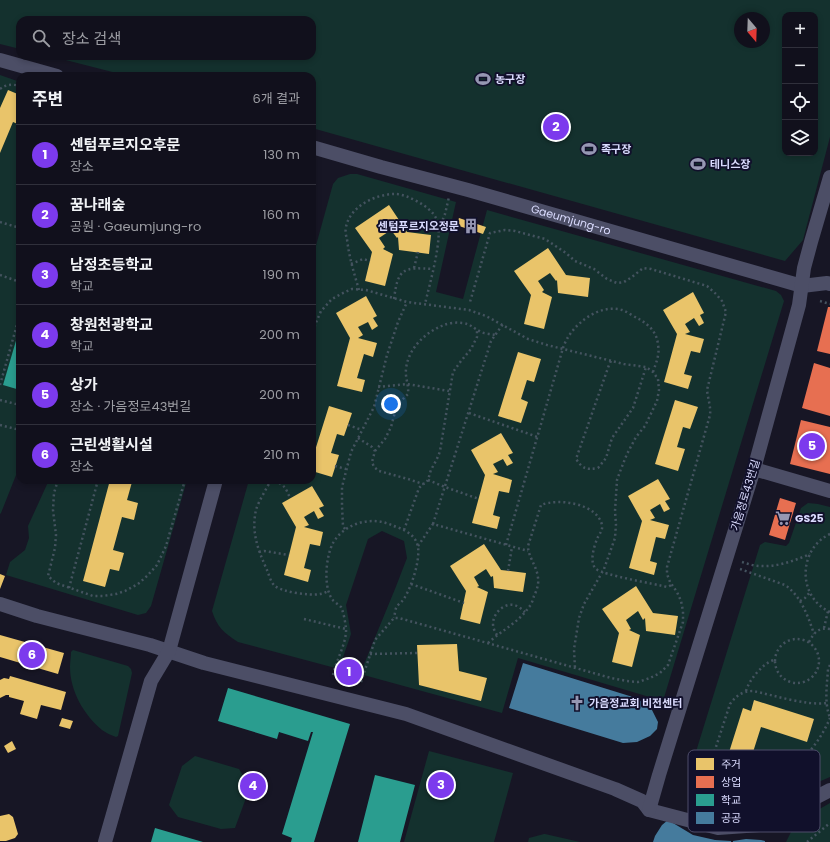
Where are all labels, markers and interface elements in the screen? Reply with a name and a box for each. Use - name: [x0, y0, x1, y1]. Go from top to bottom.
- north arrow: [734, 12, 770, 48]
- map controls: [782, 12, 818, 156]
- button: +: [782, 12, 818, 48]
- search box: [16, 16, 316, 60]
- icon: search: [30, 27, 52, 49]
- text: 장소 검색: [62, 28, 121, 49]
- button: −: [782, 48, 818, 84]
- sports icon: 농구장: [474, 70, 492, 88]
- place label: 농구장: [495, 71, 525, 87]
- button: locate: [782, 84, 818, 120]
- text: 주변: [32, 87, 63, 111]
- text: 6개 결과: [252, 89, 300, 108]
- pin: 2: [543, 112, 569, 142]
- button: layers: [782, 120, 818, 156]
- text: 센텀푸르지오후문: [70, 134, 180, 155]
- sports icon: 족구장: [580, 140, 598, 158]
- place label: 족구장: [601, 141, 631, 157]
- text: 1: [43, 145, 47, 164]
- text: 130 m: [263, 145, 300, 164]
- sports icon: 테니스장: [689, 155, 707, 173]
- place label: 테니스장: [710, 156, 750, 172]
- text: 장소: [70, 157, 94, 176]
- text: 꿈나래숲: [70, 194, 125, 215]
- street label: Gaeumjung-ro: [529, 200, 613, 239]
- text: 2: [41, 205, 49, 224]
- text: 160 m: [263, 205, 300, 224]
- text: 공원 · Gaeumjung-ro: [70, 217, 201, 236]
- building icon: 센텀푸르지오정문: [462, 217, 480, 235]
- place label: 센텀푸르지오정문: [378, 218, 459, 234]
- text: 남정초등학교: [70, 254, 153, 275]
- text: 3: [41, 265, 49, 284]
- text: 190 m: [263, 265, 300, 284]
- text: 학교: [70, 277, 94, 296]
- text: 창원천광학교: [70, 314, 153, 335]
- text: 4: [41, 325, 49, 344]
- text: 200 m: [259, 325, 300, 344]
- text: 학교: [70, 337, 94, 356]
- text: 상가: [70, 374, 98, 395]
- text: 5: [41, 385, 49, 404]
- text: 200 m: [259, 385, 300, 404]
- your location: [381, 394, 401, 414]
- text: 장소 · 가음정로43번길: [70, 397, 191, 416]
- pin: 5: [799, 431, 825, 461]
- text: 근린생활시설: [70, 434, 153, 455]
- text: 6: [41, 445, 49, 464]
- text: 210 m: [263, 445, 300, 464]
- text: 장소: [70, 457, 94, 476]
- street label: 가음정로43번길: [727, 457, 763, 533]
- supermarket icon: GS25: [774, 509, 792, 527]
- place label: GS25: [795, 510, 824, 526]
- pin: 6: [19, 640, 45, 670]
- pin: 1: [336, 657, 362, 687]
- church icon: 가음정교회 비전센터: [568, 694, 586, 712]
- place label: 가음정교회 비전센터: [589, 695, 682, 711]
- legend: [688, 750, 820, 832]
- text: 주거: [721, 756, 741, 772]
- pin: 3: [428, 770, 454, 800]
- pin: 4: [240, 771, 266, 801]
- text: 상업: [721, 774, 741, 790]
- text: 학교: [721, 792, 741, 808]
- text: 공공: [721, 810, 741, 826]

